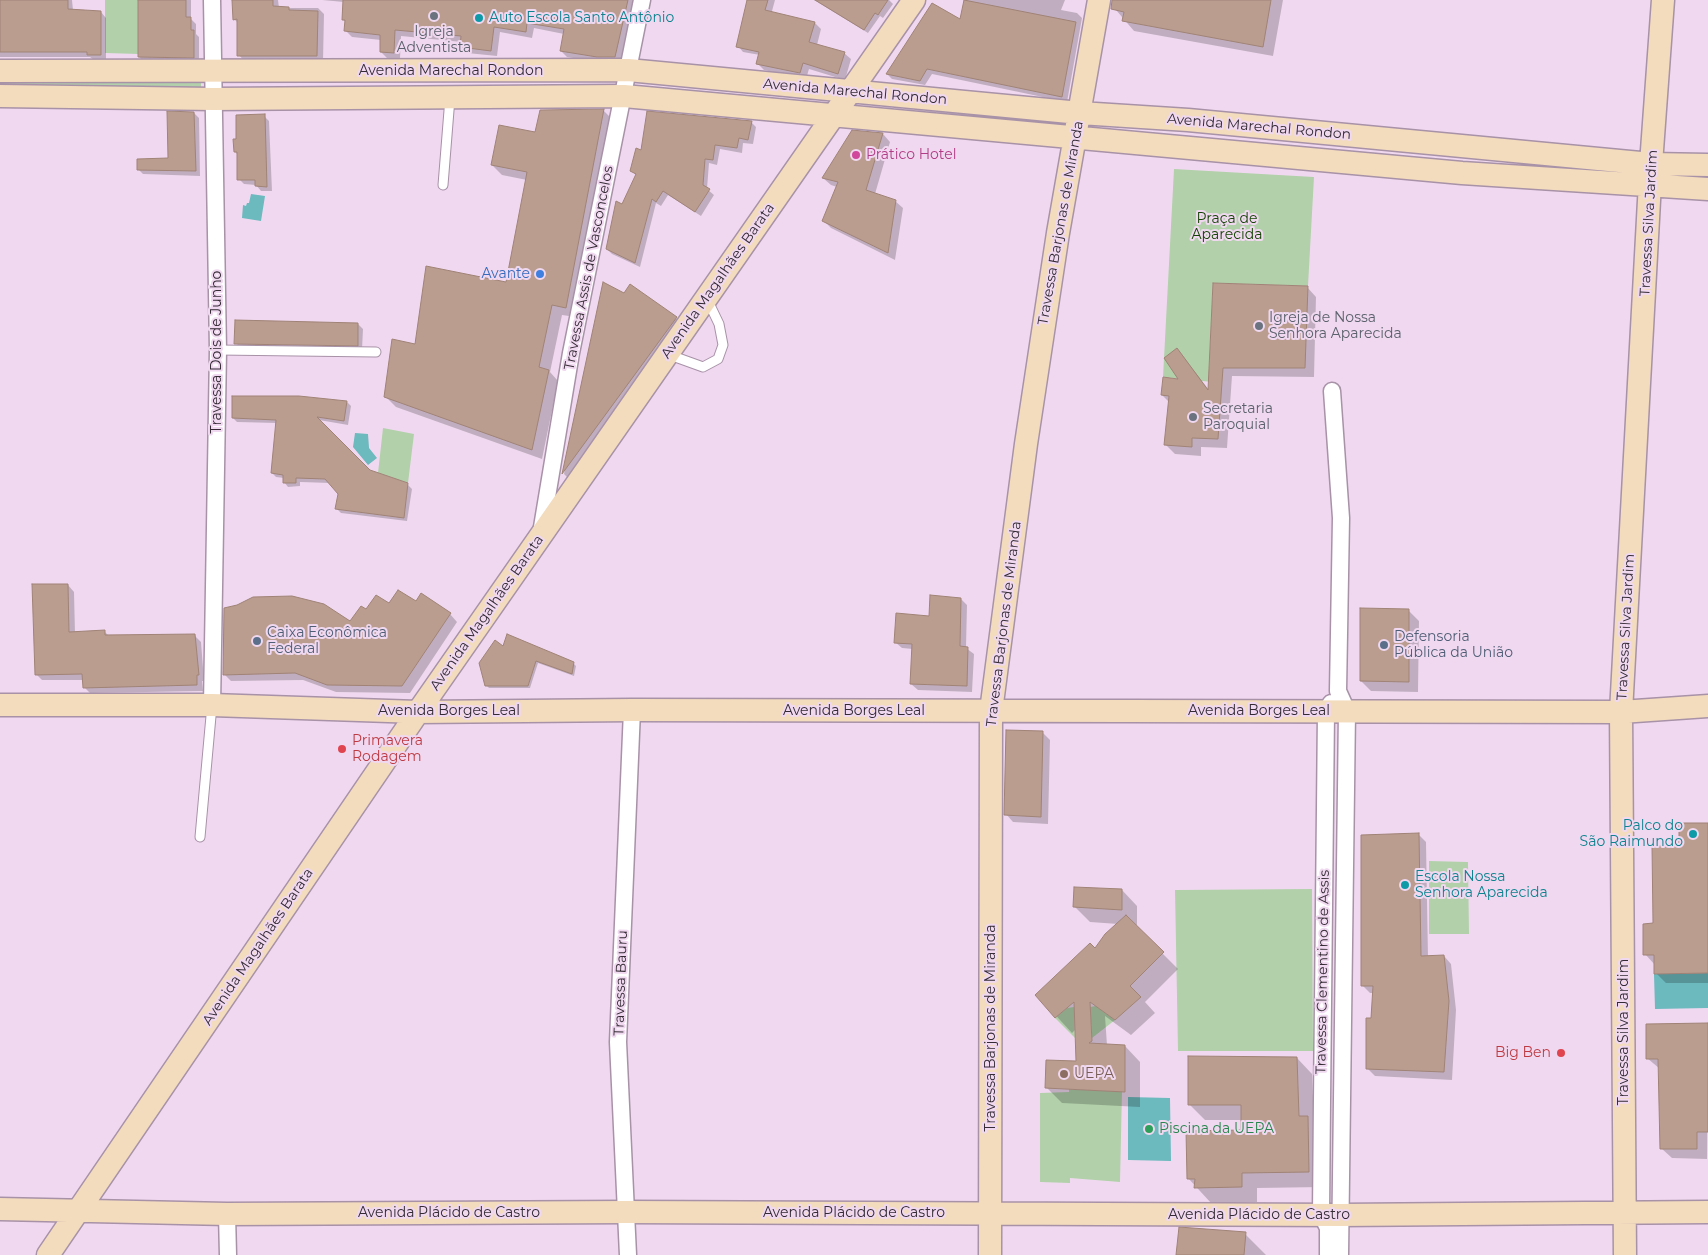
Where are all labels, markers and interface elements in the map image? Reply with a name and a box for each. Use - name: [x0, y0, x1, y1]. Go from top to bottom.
- marker: Igreja Adventista: [428, 10, 440, 22]
- place label: Auto Escola Santo Antônio: [489, 10, 674, 26]
- marker: Auto Escola Santo Antônio: [473, 12, 485, 24]
- place label: Igreja Adventista: [397, 24, 471, 56]
- street label: Avenida Marechal Rondon: [359, 63, 543, 79]
- street label: Avenida Marechal Rondon: [762, 76, 948, 108]
- street label: Avenida Marechal Rondon: [1166, 111, 1352, 143]
- street label: Travessa Barjonas de Miranda: [1035, 120, 1087, 326]
- place label: Prático Hotel: [866, 147, 956, 163]
- marker: Prático Hotel: [850, 149, 862, 161]
- street label: Travessa Silva Jardim: [1637, 149, 1661, 297]
- street label: Travessa Assis de Vasconcelos: [561, 164, 617, 372]
- street label: Avenida Magalhães Barata: [658, 200, 778, 362]
- park label: Praça de Aparecida: [1192, 211, 1262, 243]
- place label: Avante: [481, 266, 530, 282]
- marker: Avante: [534, 268, 546, 280]
- street label: Travessa Dois de Junho: [209, 271, 225, 433]
- place label: Igreja de Nossa Senhora Aparecida: [1269, 310, 1402, 342]
- marker: Igreja de Nossa Senhora Aparecida: [1253, 320, 1265, 332]
- place label: Secretaria Paroquial: [1203, 401, 1273, 434]
- marker: Secretaria Paroquial: [1187, 411, 1199, 423]
- street label: Travessa Barjonas de Miranda: [983, 520, 1025, 728]
- street label: Avenida Magalhães Barata: [427, 532, 547, 694]
- street label: Travessa Silva Jardim: [1614, 553, 1638, 701]
- place label: Caixa Econômica Federal: [267, 625, 387, 658]
- place label: Defensoria Pública da União: [1394, 629, 1513, 662]
- marker: Caixa Econômica Federal: [251, 635, 263, 647]
- marker: Defensoria Pública da União: [1378, 639, 1390, 651]
- street label: Avenida Borges Leal: [378, 703, 520, 719]
- street label: Avenida Borges Leal: [783, 703, 925, 719]
- street label: Avenida Borges Leal: [1188, 703, 1330, 719]
- place label: Primavera Rodagem: [352, 733, 423, 766]
- marker: Primavera Rodagem: [336, 743, 348, 755]
- place label: Palco do São Raimundo: [1580, 818, 1683, 850]
- marker: Palco do São Raimundo: [1687, 828, 1699, 840]
- street label: Avenida Magalhães Barata: [199, 865, 317, 1029]
- place label: Escola Nossa Senhora Aparecida: [1415, 869, 1548, 902]
- street label: Travessa Clementino de Assis: [1313, 870, 1333, 1074]
- marker: Escola Nossa Senhora Aparecida: [1399, 879, 1411, 891]
- street label: Travessa Barjonas de Miranda: [983, 925, 999, 1131]
- street label: Travessa Bauru: [611, 930, 631, 1036]
- street label: Travessa Silva Jardim: [1616, 959, 1632, 1105]
- place label: Big Ben: [1495, 1045, 1551, 1061]
- marker: Big Ben: [1555, 1047, 1567, 1059]
- place label: UEPA: [1074, 1066, 1114, 1082]
- marker: UEPA: [1058, 1068, 1070, 1080]
- place label: Piscina da UEPA: [1159, 1121, 1274, 1137]
- marker: Piscina da UEPA: [1143, 1123, 1155, 1135]
- street label: Avenida Plácido de Castro: [358, 1205, 540, 1221]
- street label: Avenida Plácido de Castro: [763, 1205, 945, 1221]
- street label: Avenida Plácido de Castro: [1168, 1207, 1350, 1223]

